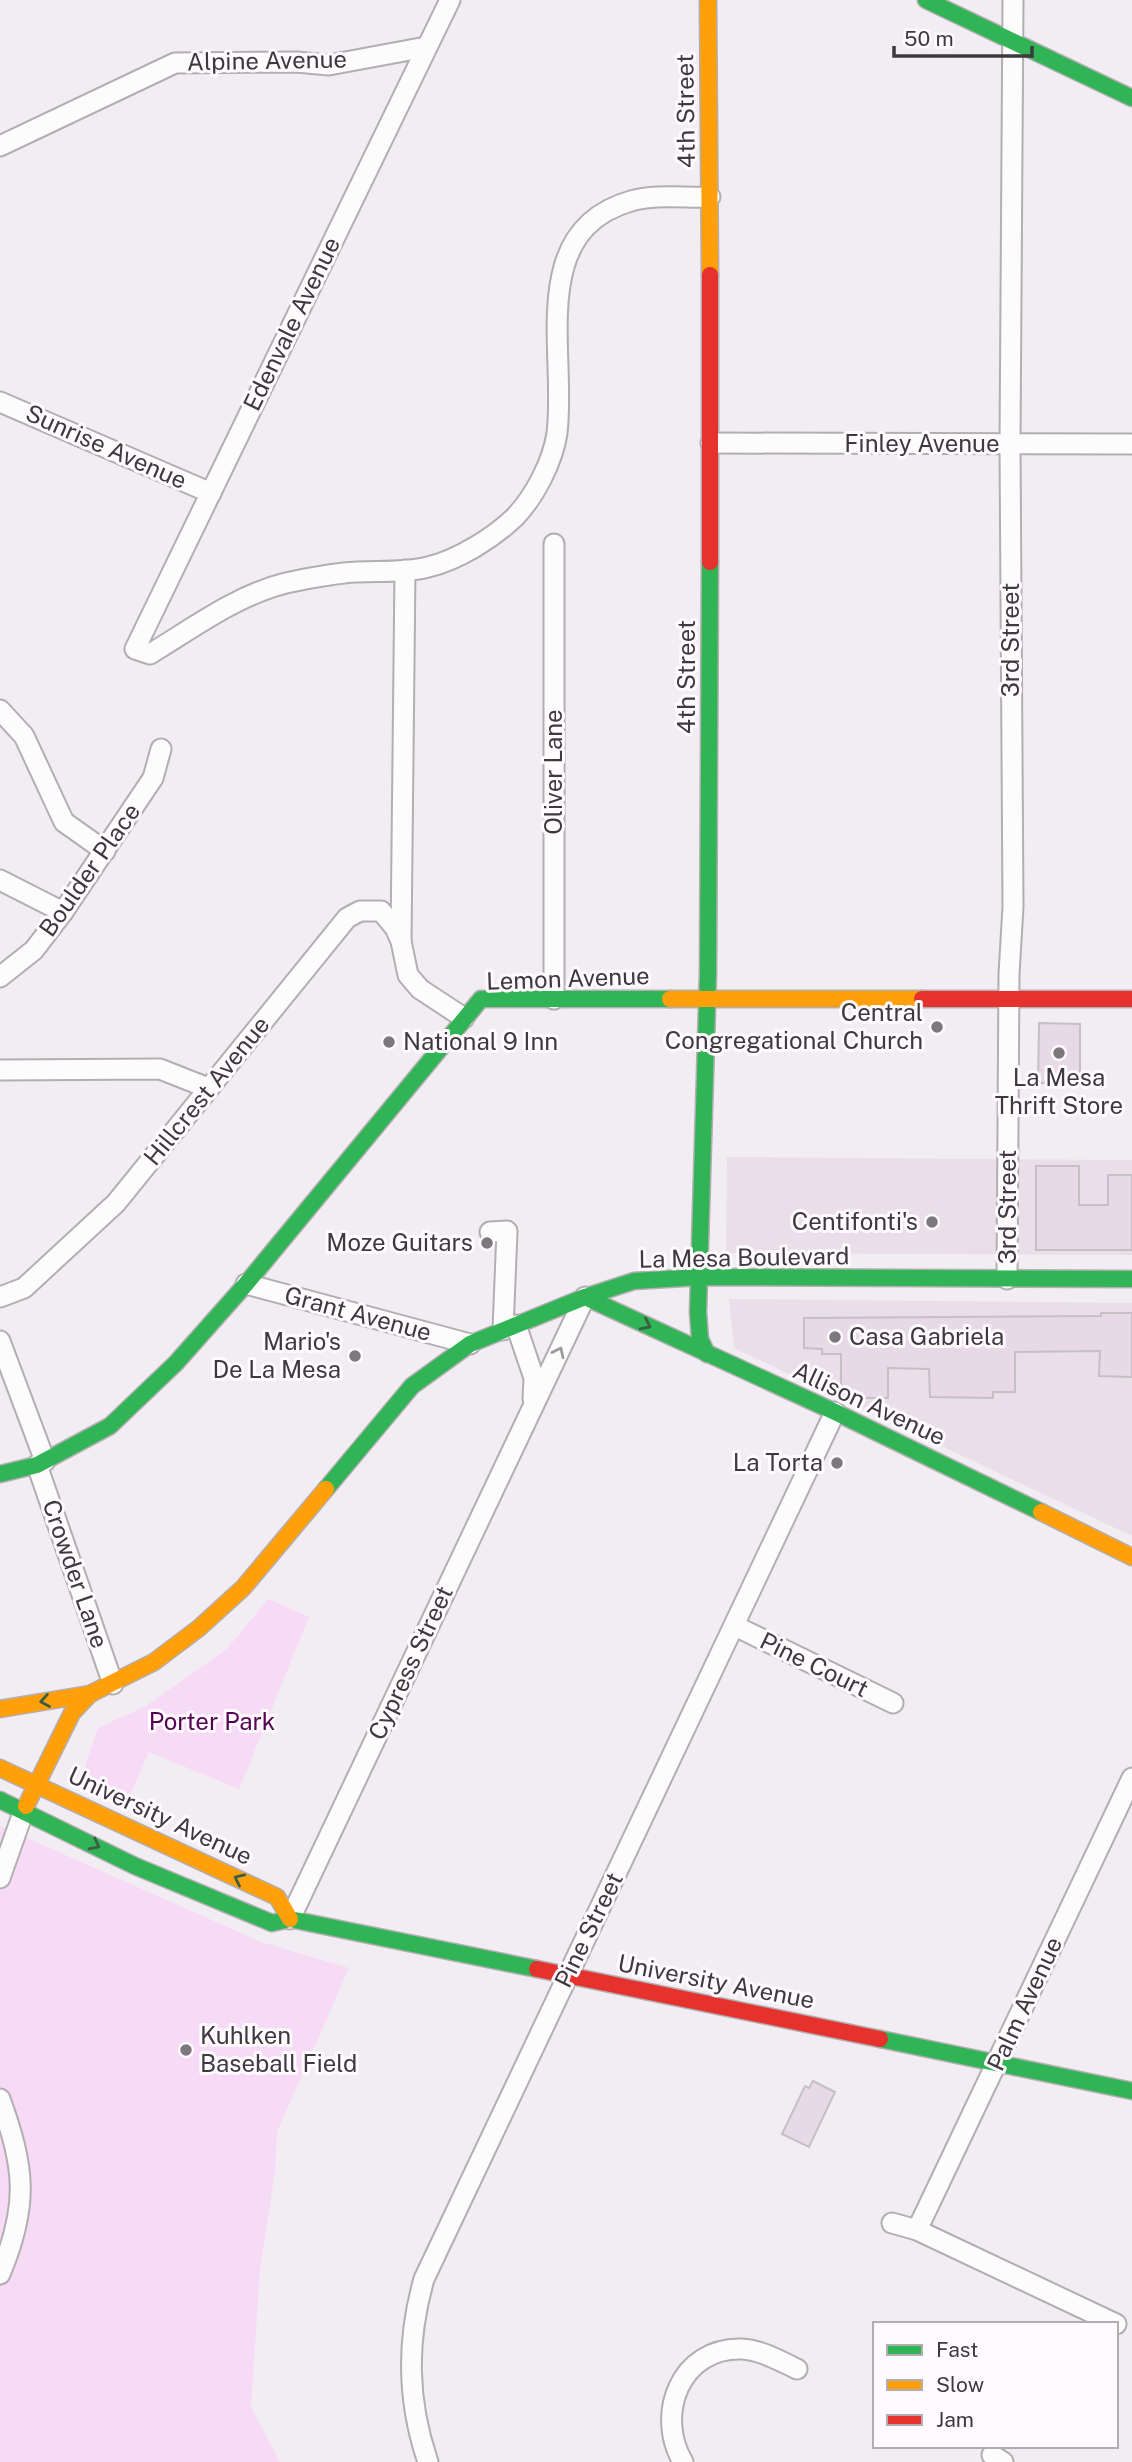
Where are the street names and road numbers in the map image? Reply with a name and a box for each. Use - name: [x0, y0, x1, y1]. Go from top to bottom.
- street label: Alpine Avenue: [187, 45, 347, 75]
- street label: 4th Street: [670, 54, 700, 168]
- street label: Edenvale Avenue: [237, 232, 345, 415]
- street label: Sunrise Avenue: [22, 398, 191, 494]
- street label: Finley Avenue: [844, 429, 1000, 457]
- street label: 3rd Street: [996, 583, 1024, 697]
- street label: 4th Street: [672, 620, 700, 734]
- street label: Oliver Lane: [539, 709, 567, 835]
- street label: Boulder Place: [33, 798, 145, 941]
- street label: Lemon Avenue: [486, 961, 650, 995]
- street label: Hillcrest Avenue: [138, 1010, 275, 1170]
- street label: 3rd Street: [993, 1150, 1021, 1264]
- street label: La Mesa Boulevard: [638, 1241, 850, 1273]
- street label: Grant Avenue: [282, 1280, 435, 1346]
- street label: Allison Avenue: [789, 1356, 950, 1451]
- street label: Crowder Lane: [37, 1496, 114, 1651]
- street label: Cypress Street: [362, 1581, 458, 1744]
- street label: Pine Court: [756, 1626, 873, 1702]
- street label: University Avenue: [64, 1760, 257, 1870]
- street label: Pine Street: [548, 1867, 628, 1992]
- street label: Palm Avenue: [981, 1932, 1067, 2075]
- street label: University Avenue: [615, 1948, 817, 2014]

